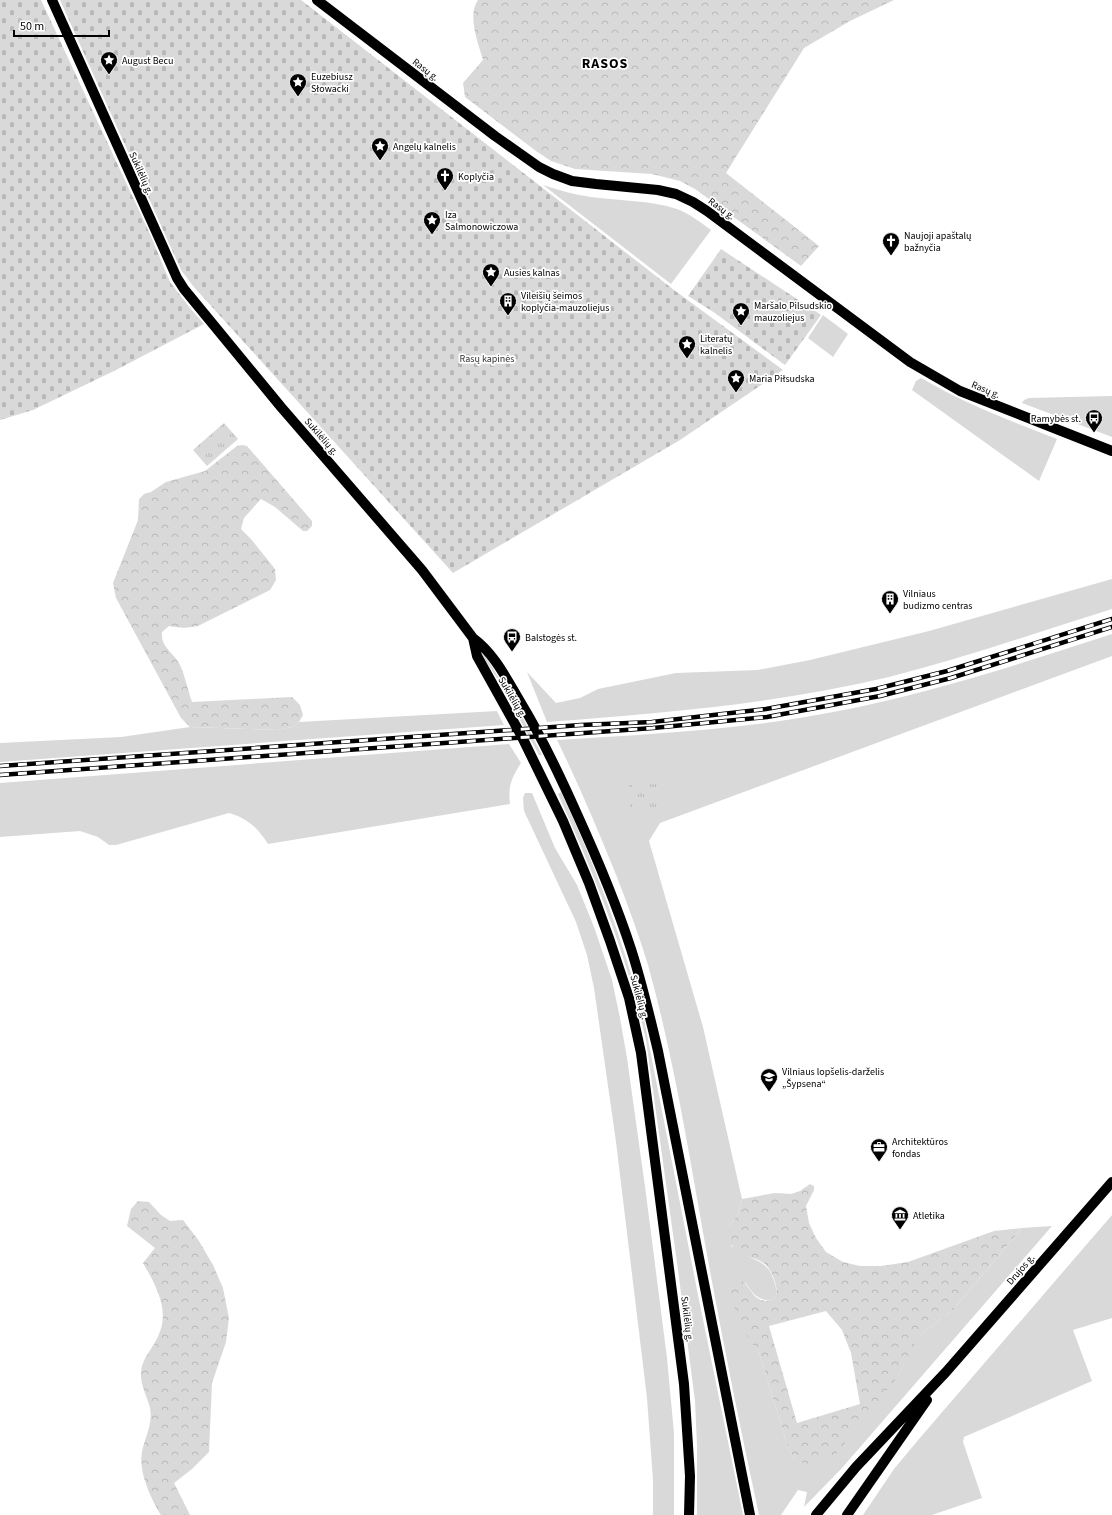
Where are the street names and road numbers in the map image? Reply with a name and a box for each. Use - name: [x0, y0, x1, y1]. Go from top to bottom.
- street label: Rasų g.: [409, 55, 442, 84]
- street label: Sukilėlių g.: [125, 150, 157, 197]
- street label: Rasų g.: [705, 194, 738, 223]
- street label: Rasų g.: [969, 378, 1002, 402]
- street label: Sukilėlių g.: [301, 415, 342, 458]
- street label: Sukilėlių g.: [495, 674, 530, 721]
- street label: Sukilėlių g.: [626, 973, 652, 1021]
- street label: Drujos g.: [1003, 1251, 1038, 1288]
- street label: Sukilėlių g.: [677, 1296, 697, 1343]

